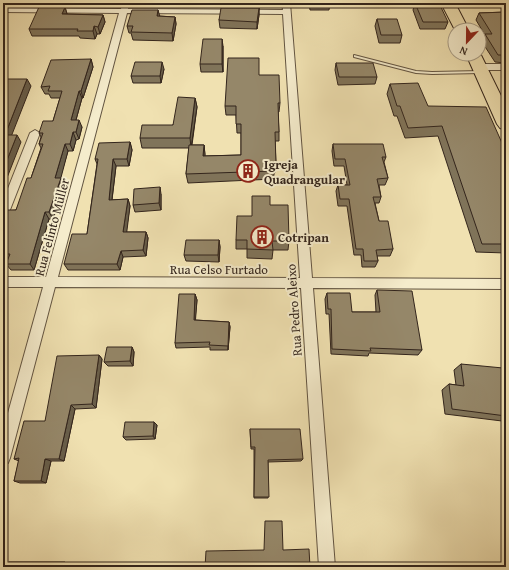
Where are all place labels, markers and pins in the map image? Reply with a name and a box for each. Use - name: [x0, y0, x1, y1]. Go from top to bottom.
- place label: Igreja Quadrangular: [264, 155, 345, 189]
- building icon: Igreja Quadrangular: [235, 158, 261, 184]
- building icon: Cotripan: [249, 224, 275, 250]
- place label: Cotripan: [278, 228, 329, 247]

